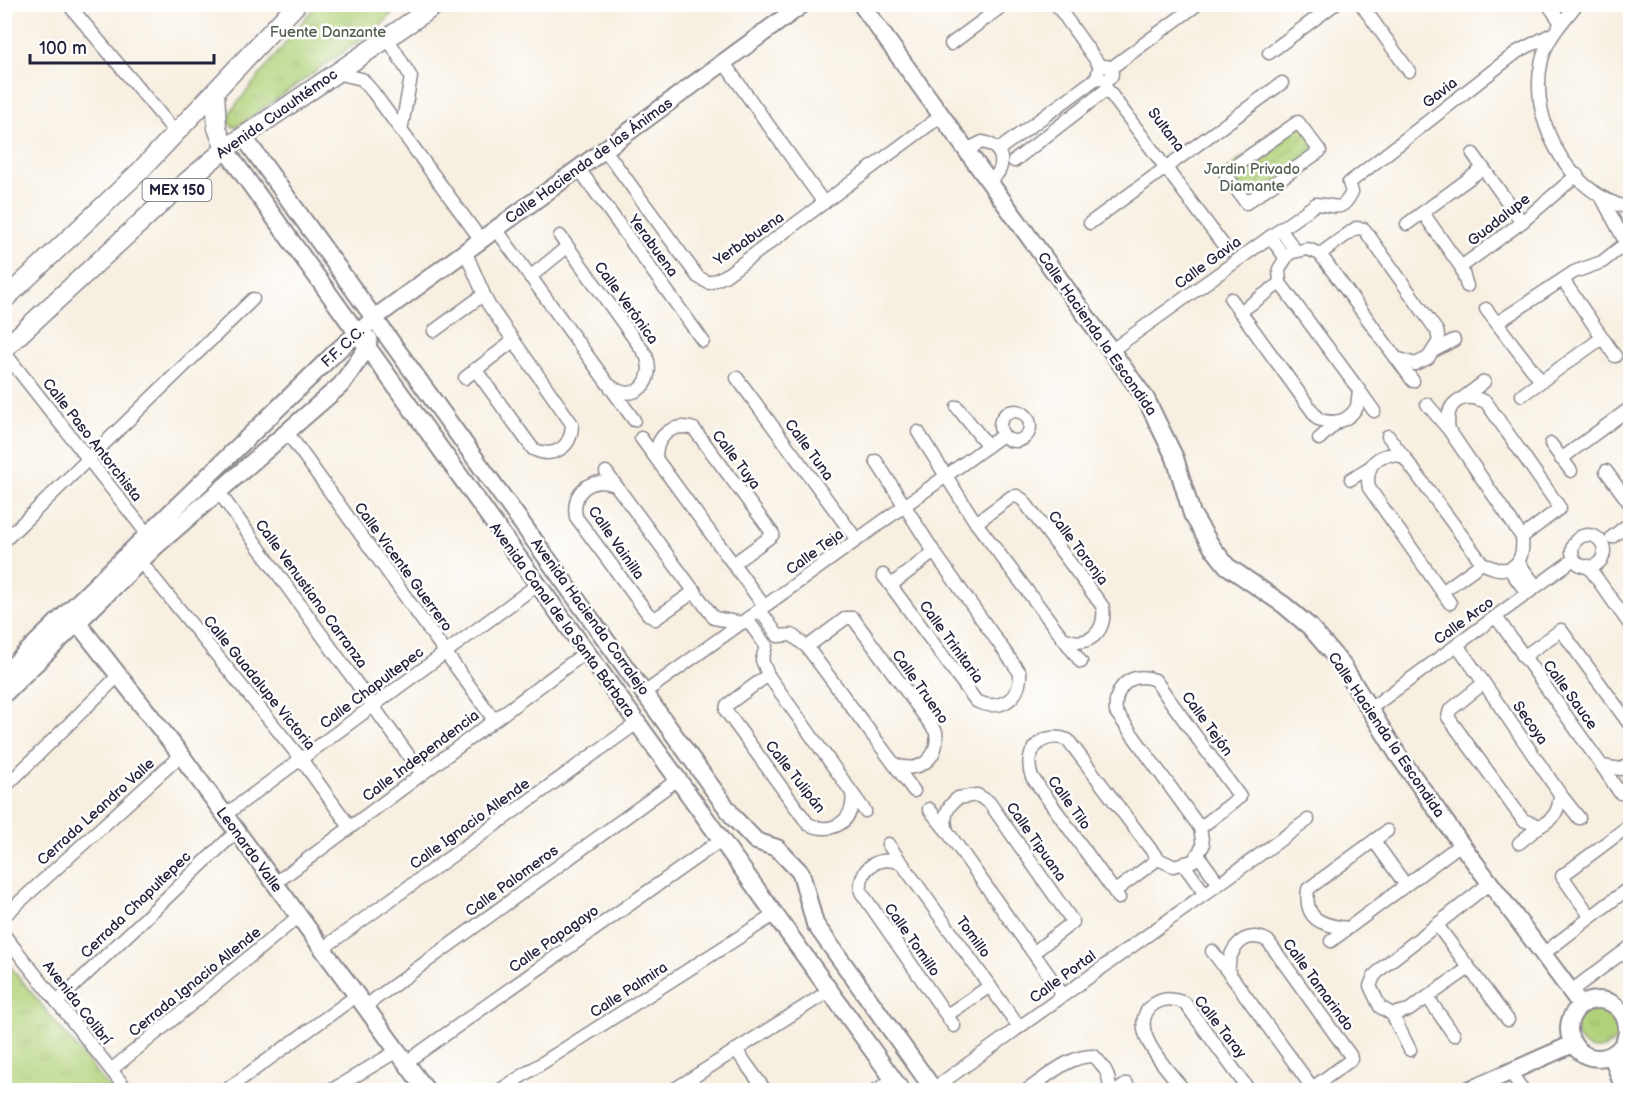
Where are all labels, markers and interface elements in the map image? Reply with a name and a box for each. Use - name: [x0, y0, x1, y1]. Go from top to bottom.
- park label: Fuente Danzante: [270, 23, 386, 42]
- scale bar: [30, 27, 214, 65]
- text: 100 m: [39, 38, 87, 59]
- street label: Avenida Cuauhtémoc: [213, 65, 341, 163]
- street label: Gavia: [1419, 74, 1461, 112]
- street label: Calle Hacienda de las Ánimas: [502, 93, 677, 228]
- street label: Sultana: [1143, 104, 1189, 156]
- park label: Jardin Privado Diamante: [1204, 160, 1300, 196]
- road number: MEX 150: [142, 179, 212, 201]
- street label: Guadalupe: [1464, 190, 1534, 250]
- street label: Yerbabuena: [709, 208, 788, 271]
- street label: Yerabuena: [623, 210, 682, 281]
- street label: Calle Gavia: [1171, 232, 1245, 294]
- street label: Calle Hacienda la Escondida: [1033, 249, 1161, 419]
- street label: Calle Verónica: [590, 258, 662, 348]
- street label: F.F. C.C.: [317, 322, 369, 372]
- street label: Calle Paso Antorchista: [38, 375, 146, 505]
- street label: Calle Tuna: [780, 416, 838, 484]
- street label: Calle Tuya: [708, 427, 764, 493]
- street label: Calle Vicente Guerrero: [350, 499, 456, 635]
- street label: Calle Vainilla: [584, 503, 648, 583]
- street label: Calle Toronja: [1044, 507, 1112, 589]
- street label: Calle Venustiano Carranza: [251, 516, 371, 672]
- street label: Avenida Canal de la Santa Bárbara: [485, 519, 639, 721]
- street label: Calle Teja: [782, 525, 848, 579]
- street label: Avenida Hacienda Corralejo: [527, 535, 653, 699]
- street label: Calle Arco: [1430, 593, 1498, 649]
- street label: Calle Trinitaria: [915, 597, 987, 687]
- street label: Calle Guadalupe Victoria: [199, 612, 319, 754]
- street label: Calle Chapultepec: [316, 643, 428, 733]
- street label: Calle Trueno: [888, 646, 952, 728]
- street label: Calle Hacienda la Escondida: [1323, 649, 1449, 821]
- street label: Calle Sauce: [1538, 657, 1602, 734]
- street label: Calle Tejón: [1177, 688, 1237, 760]
- street label: Secoya: [1508, 697, 1552, 749]
- street label: Calle Independencia: [359, 706, 483, 806]
- street label: Calle Tulipán: [761, 737, 829, 817]
- street label: Cerrada Leandro Valle: [33, 754, 159, 870]
- street label: Calle Tilo: [1043, 772, 1095, 834]
- street label: Calle Ignacio Allende: [406, 774, 534, 874]
- street label: Calle Tipuana: [1002, 799, 1070, 885]
- street label: Leonardo Valle: [212, 804, 286, 896]
- street label: Calle Palomeros: [462, 841, 563, 921]
- street label: Cerrada Chapultepec: [77, 847, 195, 963]
- street label: Calle Tomillo: [880, 900, 944, 980]
- street label: Calle Papagayo: [505, 901, 603, 977]
- street label: Tomillo: [952, 912, 994, 962]
- street label: Cerrada Ignacio Allende: [125, 923, 265, 1041]
- street label: Calle Tamarindo: [1278, 935, 1358, 1035]
- street label: Calle Portal: [1026, 947, 1100, 1007]
- street label: Avenida Colibrí: [38, 957, 116, 1049]
- street label: Calle Palmira: [587, 958, 671, 1022]
- street label: Calle Taray: [1190, 992, 1251, 1062]

